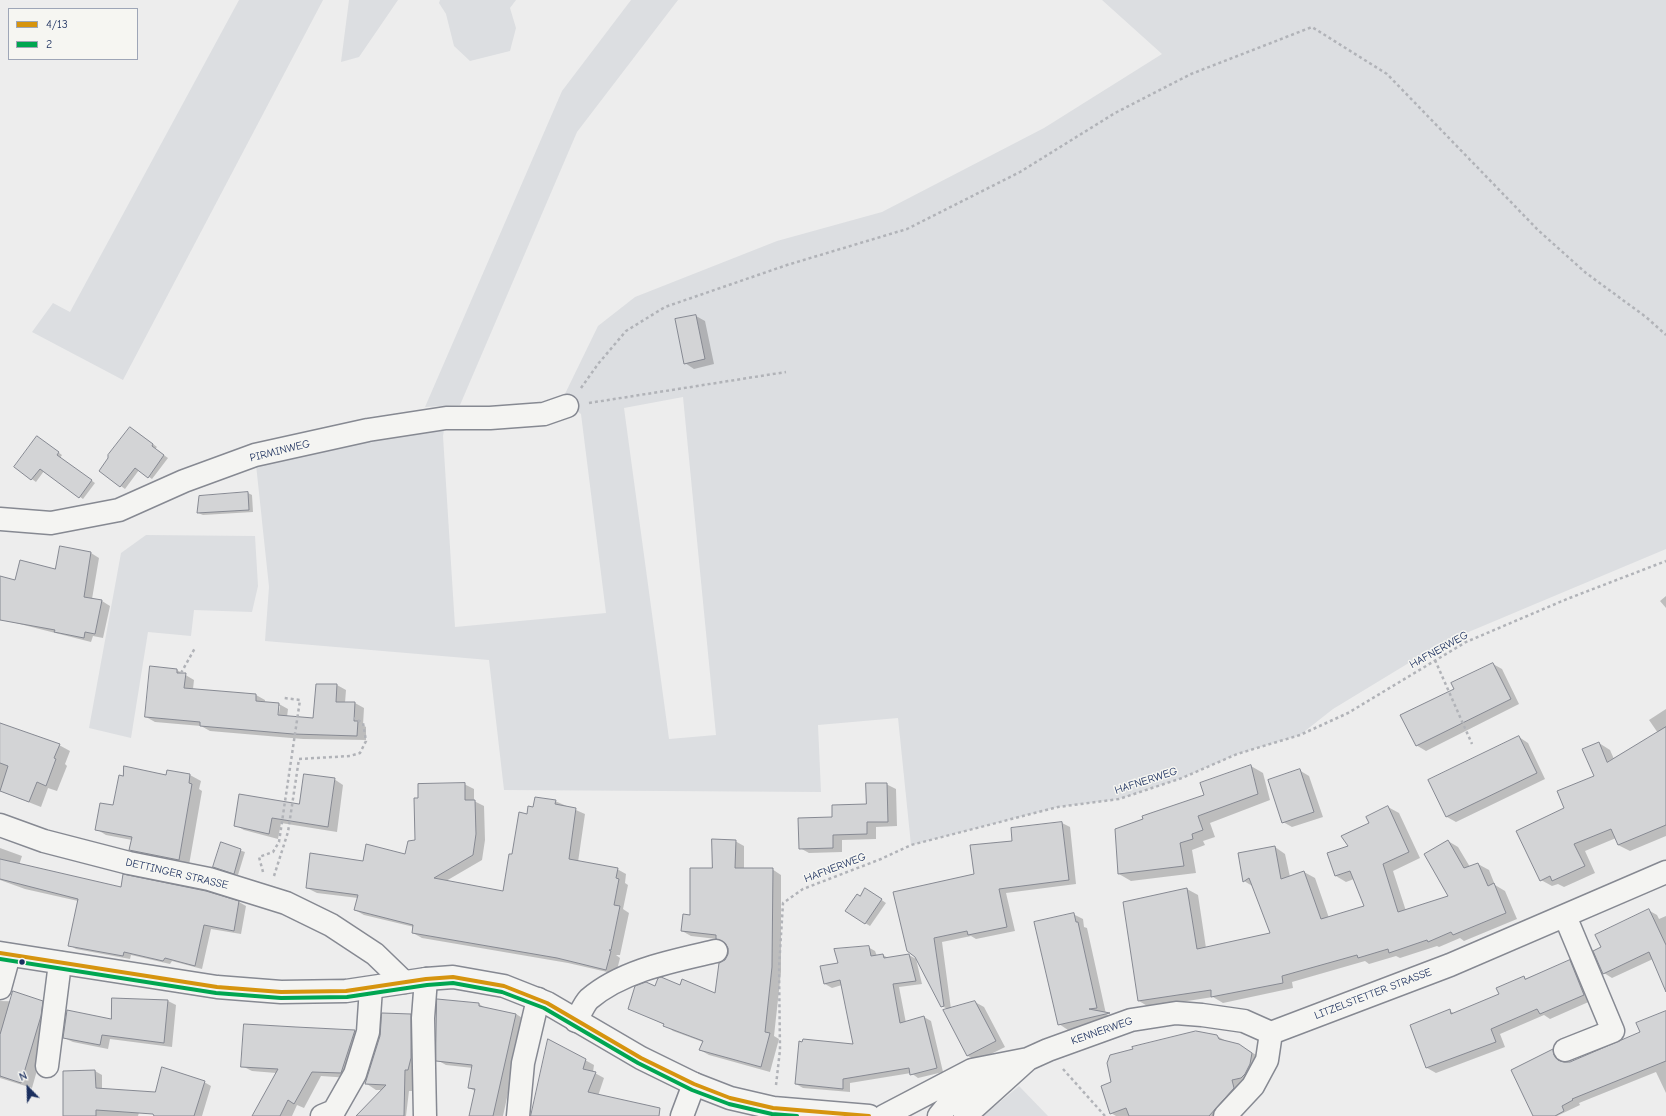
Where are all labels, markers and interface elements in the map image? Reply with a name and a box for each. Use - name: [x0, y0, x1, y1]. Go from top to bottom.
- legend: [8, 8, 138, 60]
- text: 4/13: [46, 17, 68, 31]
- text: 2: [46, 37, 52, 51]
- street label: PIRMINWEG: [248, 437, 312, 465]
- street label: HAFNERWEG: [1407, 628, 1471, 672]
- street label: HAFNERWEG: [1113, 765, 1179, 797]
- street label: HAFNERWEG: [802, 850, 868, 886]
- street label: DETTINGER STRASSE: [124, 856, 230, 892]
- unlabelled marker: [17, 957, 27, 967]
- street label: LITZELSTETTER STRASSE: [1312, 966, 1434, 1022]
- street label: KENNERWEG: [1069, 1014, 1135, 1048]
- north arrow: [8, 1068, 48, 1108]
- text: N: [17, 1069, 29, 1084]

